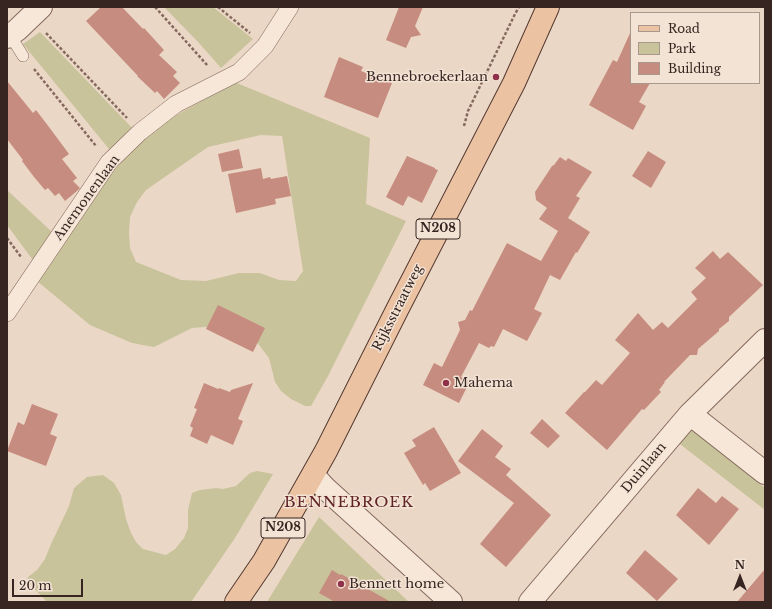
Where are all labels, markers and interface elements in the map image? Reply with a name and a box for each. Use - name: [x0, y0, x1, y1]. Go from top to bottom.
- legend: [630, 12, 760, 84]
- text: Road: [668, 21, 700, 36]
- text: Park: [668, 41, 696, 56]
- text: Building: [668, 61, 721, 76]
- place label: Bennebroekerlaan: [366, 69, 488, 85]
- marker: Bennebroekerlaan: [491, 72, 501, 82]
- street label: Anemonenlaan: [51, 152, 123, 244]
- road number: N208: [416, 219, 460, 239]
- street label: Rijksstraatweg: [369, 262, 427, 354]
- place label: Mahema: [454, 375, 513, 391]
- marker: Mahema: [441, 378, 451, 388]
- street label: Duinlaan: [618, 440, 670, 496]
- district label: BENNEBROEK: [284, 494, 414, 512]
- road number: N208: [261, 518, 305, 538]
- north arrow: [720, 557, 760, 597]
- text: N: [735, 558, 745, 572]
- scale bar: [14, 571, 85, 597]
- place label: Bennett home: [349, 576, 444, 592]
- text: 20 m: [19, 578, 51, 593]
- marker: Bennett home: [336, 579, 346, 589]

